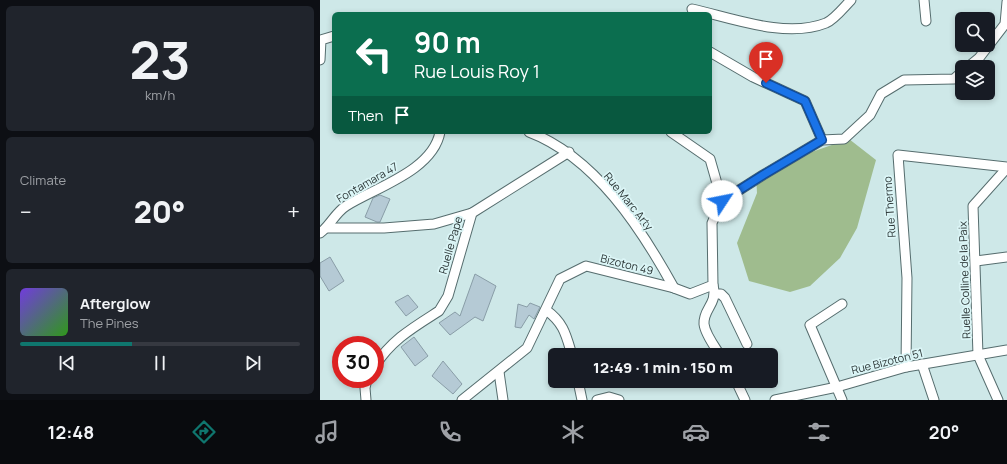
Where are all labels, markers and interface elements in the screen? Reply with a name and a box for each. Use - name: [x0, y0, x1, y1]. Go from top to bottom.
- map controls: [955, 12, 995, 100]
- button: search: [955, 12, 995, 52]
- text: 90 m: [414, 23, 481, 61]
- text: 23: [129, 24, 191, 95]
- icon: left: [348, 28, 400, 80]
- pin: [749, 42, 783, 83]
- icon: arrive: [755, 48, 777, 70]
- text: Rue Louis Roy 1: [414, 59, 540, 83]
- button: layers: [955, 60, 995, 100]
- text: km/h: [145, 86, 175, 104]
- icon: arrive: [391, 104, 413, 126]
- text: Then: [348, 105, 383, 126]
- street label: Fontamara 47: [334, 158, 400, 206]
- street label: Rue Marc Arty: [601, 169, 657, 233]
- text: Climate: [20, 171, 66, 189]
- street label: Rue Thermo: [879, 175, 899, 238]
- position arrow: [701, 180, 743, 222]
- text: 20°: [134, 191, 186, 232]
- text: −: [20, 197, 32, 227]
- text: +: [287, 197, 300, 227]
- street label: Ruelle Pape: [435, 214, 466, 275]
- street label: Ruelle Colline de la Paix: [954, 221, 974, 339]
- street label: Bizoton 49: [599, 250, 655, 278]
- text: Afterglow: [80, 293, 151, 314]
- text: The Pines: [80, 314, 139, 332]
- speed limit sign: 30: [332, 336, 384, 388]
- street label: Rue Bizoton 51: [850, 345, 924, 377]
- icon: previous: [56, 352, 78, 374]
- icon: pause: [149, 352, 171, 374]
- icon: next: [242, 352, 264, 374]
- text: 12:49 · 1 min · 150 m: [593, 357, 733, 378]
- icon: directions: [190, 418, 218, 446]
- icon: music: [313, 418, 341, 446]
- icon: phone: [436, 418, 464, 446]
- icon: climate: [559, 418, 587, 446]
- icon: car: [682, 418, 710, 446]
- icon: filters: [805, 418, 833, 446]
- text: 12:48: [48, 420, 94, 444]
- text: 20°: [929, 420, 959, 444]

